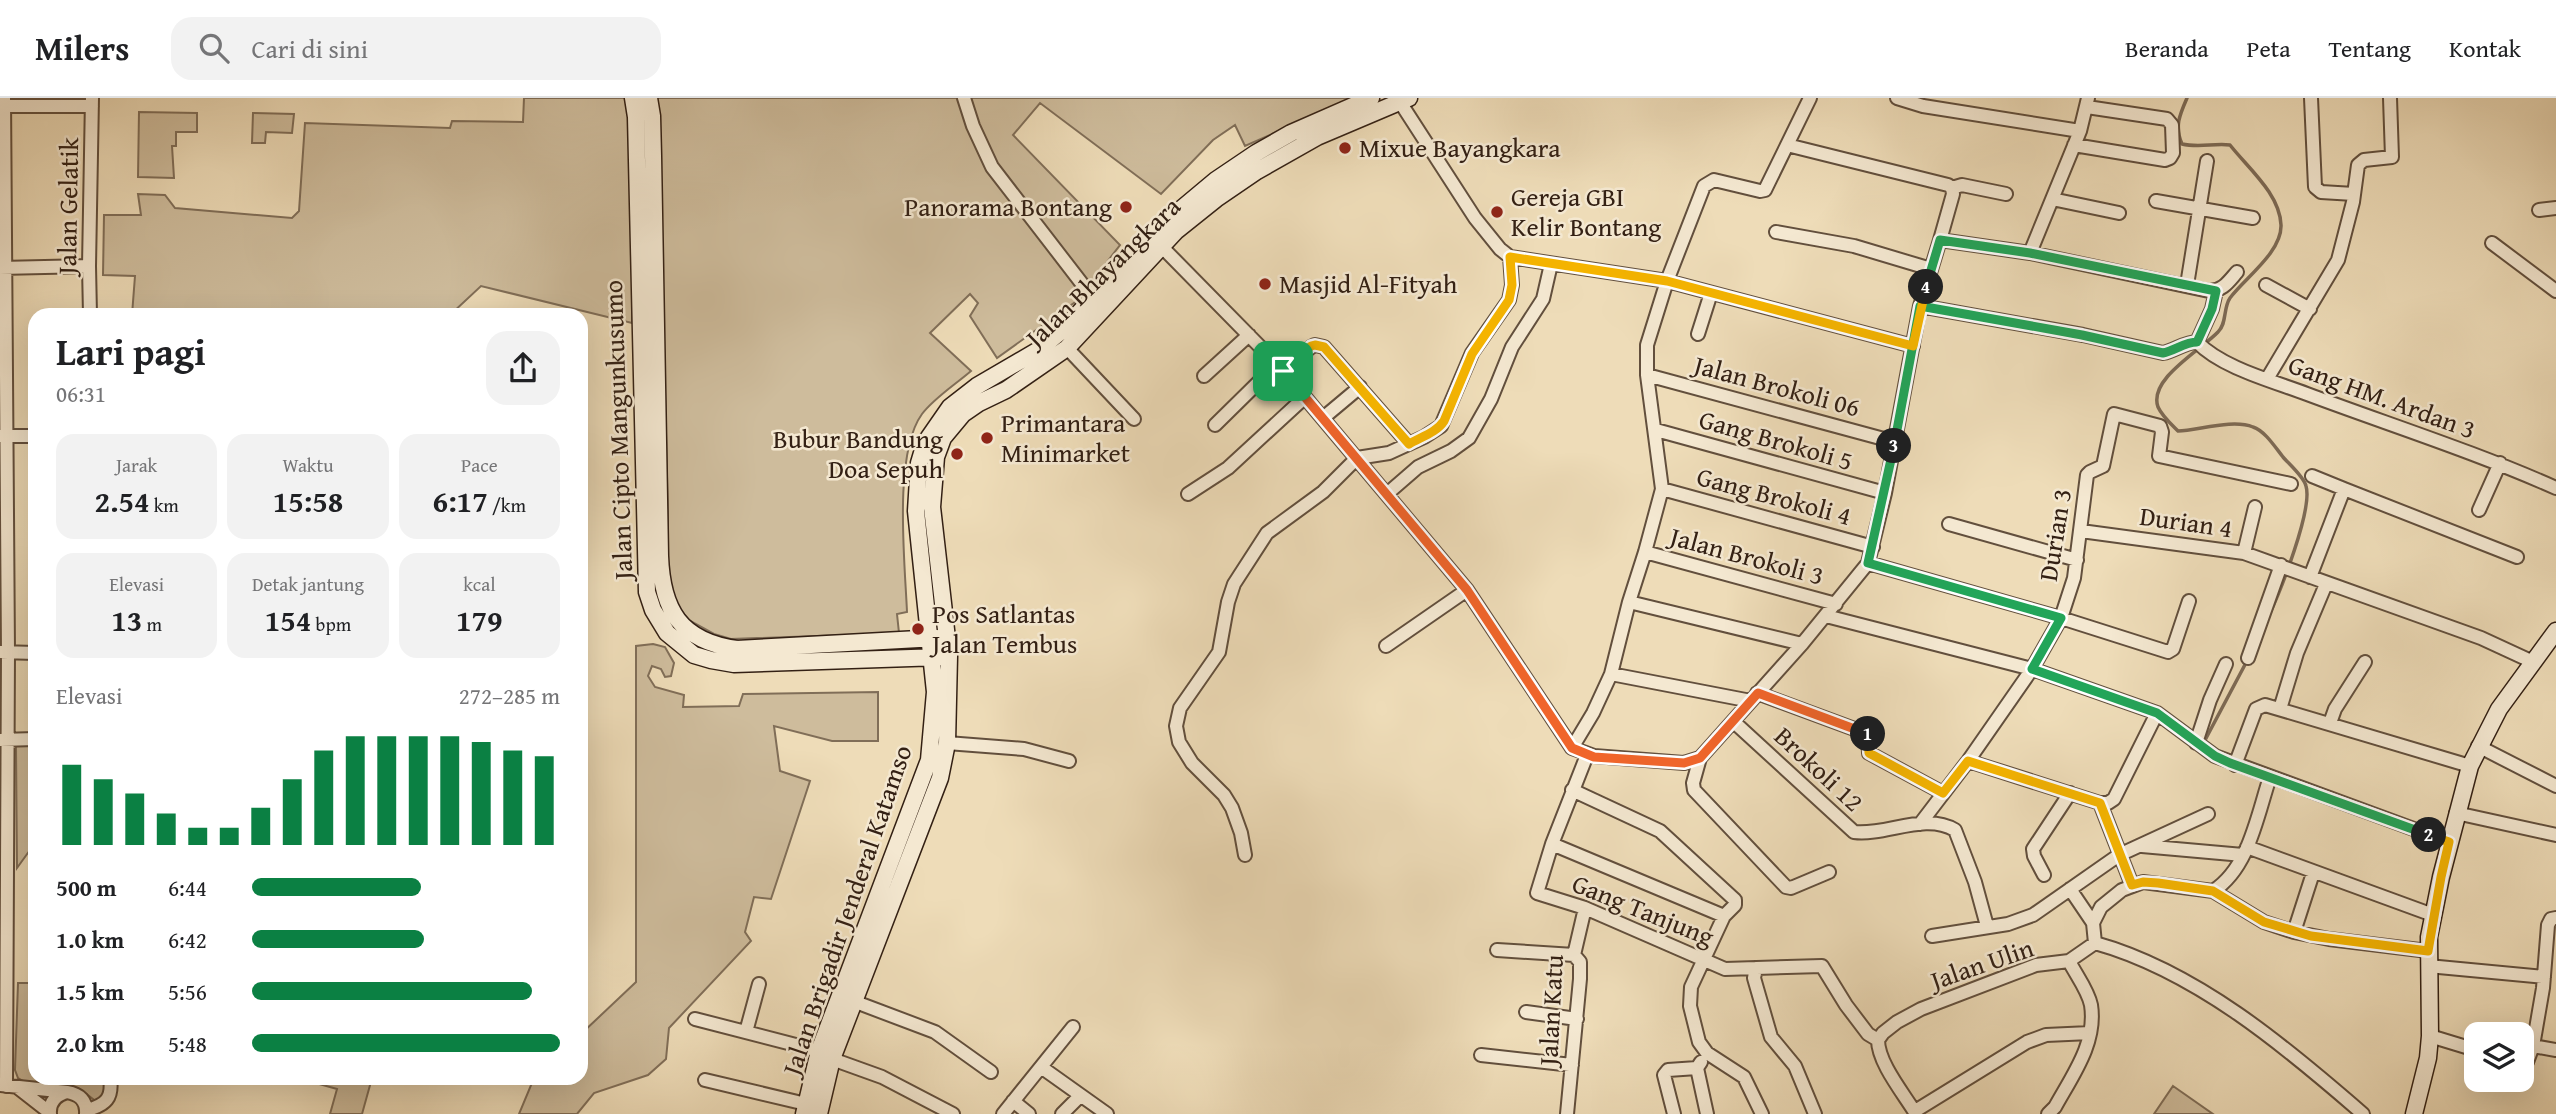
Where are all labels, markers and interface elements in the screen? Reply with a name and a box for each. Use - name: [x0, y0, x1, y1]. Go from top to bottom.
- search box: [171, 17, 661, 80]
- text: Milers: [35, 24, 129, 72]
- icon: search: [195, 29, 233, 67]
- text: Cari di sini: [251, 29, 368, 68]
- text: Beranda: [2125, 31, 2209, 66]
- text: Peta: [2247, 31, 2291, 66]
- text: Tentang: [2329, 31, 2411, 66]
- text: Kontak: [2449, 31, 2521, 66]
- place label: Mixue Bayangkara: [1359, 128, 1561, 167]
- street label: Jalan Gelatik: [47, 136, 88, 278]
- marker: Mixue Bayangkara: [1337, 140, 1353, 156]
- place label: Gereja GBI Kelir Bontang: [1511, 177, 1661, 246]
- place label: Panorama Bontang: [904, 187, 1112, 226]
- street label: Jalan Bhayangkara: [1014, 187, 1190, 358]
- marker: Panorama Bontang: [1118, 199, 1134, 215]
- marker: Gereja GBI Kelir Bontang: [1489, 204, 1505, 220]
- place label: Masjid Al-Fityah: [1279, 264, 1458, 303]
- pin: 4: [1909, 270, 1944, 304]
- text: 4: [1921, 272, 1930, 300]
- marker: Masjid Al-Fityah: [1257, 276, 1273, 292]
- street label: Jalan Cipto Mangunkusumo: [593, 279, 642, 584]
- text: Lari pagi: [56, 323, 206, 379]
- button: share: [486, 331, 560, 405]
- pin: [1253, 341, 1313, 401]
- street label: Jalan Brokoli 06: [1687, 344, 1864, 426]
- street label: Gang HM. Ardan 3: [2283, 345, 2481, 448]
- icon: arrive: [1264, 352, 1302, 390]
- text: 06:31: [56, 377, 106, 410]
- street label: Gang Brokoli 5: [1695, 399, 1857, 480]
- place label: Primantara Minimarket: [1001, 403, 1130, 472]
- place label: Bubur Bandung Doa Sepuh: [773, 419, 943, 488]
- pin: 3: [1876, 428, 1912, 464]
- marker: Primantara Minimarket: [979, 430, 995, 446]
- text: 3: [1889, 431, 1898, 459]
- marker: Bubur Bandung Doa Sepuh: [949, 446, 965, 462]
- text: Jarak: [116, 451, 157, 479]
- text: Waktu: [282, 451, 334, 479]
- text: Pace: [461, 451, 498, 479]
- street label: Gang Brokoli 4: [1693, 456, 1855, 535]
- text: 2.54: [94, 479, 150, 523]
- text: 15:58: [273, 479, 343, 523]
- text: 6:17: [433, 479, 488, 523]
- street label: Durian 3: [2028, 486, 2081, 584]
- text: km: [150, 491, 179, 519]
- text: /km: [488, 491, 526, 519]
- street label: Durian 4: [2137, 496, 2235, 547]
- street label: Jalan Brokoli 3: [1663, 516, 1828, 595]
- text: Elevasi: [109, 570, 164, 598]
- text: Detak jantung: [252, 570, 364, 598]
- text: kcal: [463, 570, 496, 598]
- place label: Pos Satlantas Jalan Tembus: [929, 594, 1077, 663]
- text: 13: [111, 598, 142, 642]
- text: 154: [265, 598, 311, 642]
- text: 179: [456, 598, 503, 642]
- text: m: [142, 610, 162, 638]
- text: bpm: [311, 610, 351, 638]
- marker: Pos Satlantas Jalan Tembus: [910, 621, 926, 637]
- text: Elevasi: [56, 679, 122, 712]
- text: 272–285 m: [459, 679, 560, 712]
- pin: 1: [1850, 716, 1885, 752]
- street label: Brokoli 12: [1768, 720, 1870, 818]
- street label: Jalan Brigadir Jenderal Katamso: [771, 740, 921, 1083]
- pin: 2: [2412, 818, 2446, 852]
- text: 2: [2424, 820, 2433, 848]
- street label: Gang Tanjung: [1566, 863, 1720, 956]
- text: 500 m: [56, 871, 117, 904]
- text: 6:44: [168, 871, 207, 904]
- text: 1.0 km: [56, 923, 124, 956]
- text: 6:42: [168, 923, 207, 956]
- street label: Jalan Ulin: [1922, 928, 2039, 1000]
- street label: Jalan Katu: [1528, 953, 1573, 1070]
- text: 1.5 km: [56, 975, 124, 1008]
- text: 5:56: [168, 975, 207, 1008]
- map controls: [2464, 1022, 2534, 1092]
- button: layers: [2464, 1022, 2534, 1092]
- text: 2.0 km: [56, 1027, 124, 1060]
- text: 5:48: [168, 1027, 207, 1060]

